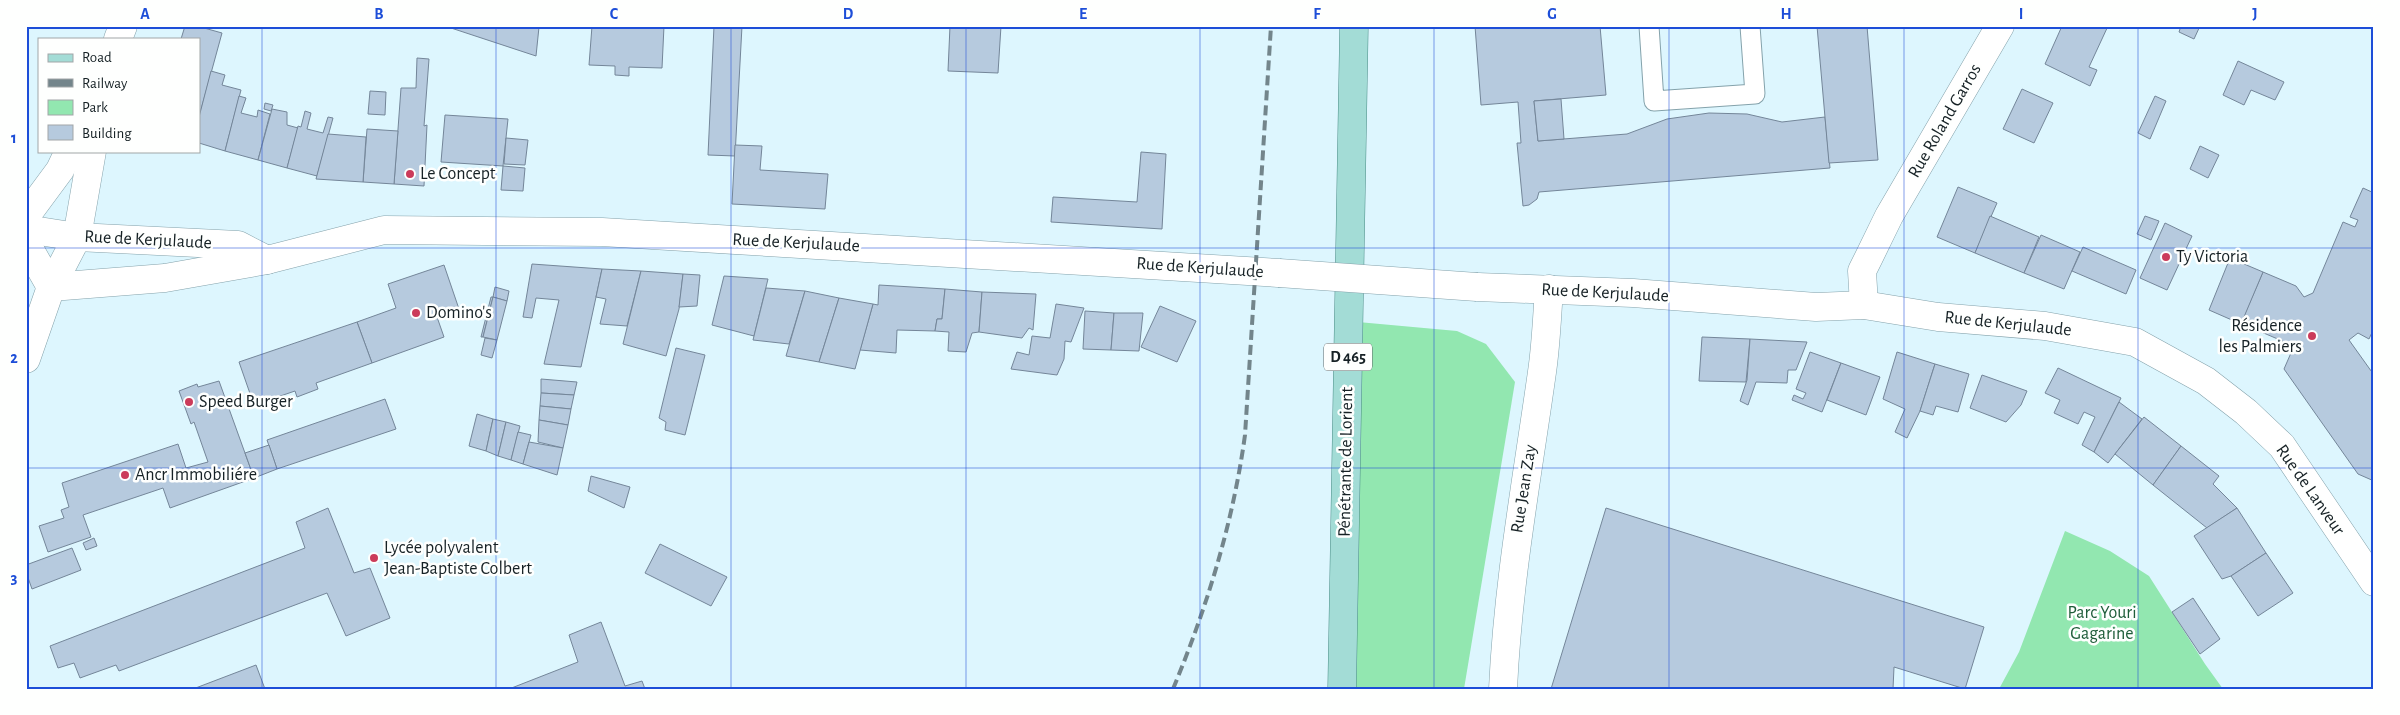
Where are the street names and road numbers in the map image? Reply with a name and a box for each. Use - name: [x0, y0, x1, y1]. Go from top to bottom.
- street label: Rue Roland Garros: [1905, 61, 1985, 181]
- street label: Rue de Kerjulaude: [84, 228, 212, 252]
- street label: Rue de Kerjulaude: [732, 231, 860, 255]
- street label: Rue de Kerjulaude: [1136, 255, 1264, 281]
- street label: Rue de Kerjulaude: [1541, 281, 1669, 305]
- street label: Rue de Kerjulaude: [1944, 308, 2072, 340]
- road number: D 465: [1324, 344, 1372, 371]
- street label: Pénétrante de Lorient: [1336, 387, 1356, 537]
- street label: Rue de Lanveur: [2272, 442, 2348, 539]
- street label: Rue Jean Zay: [1508, 443, 1540, 534]

